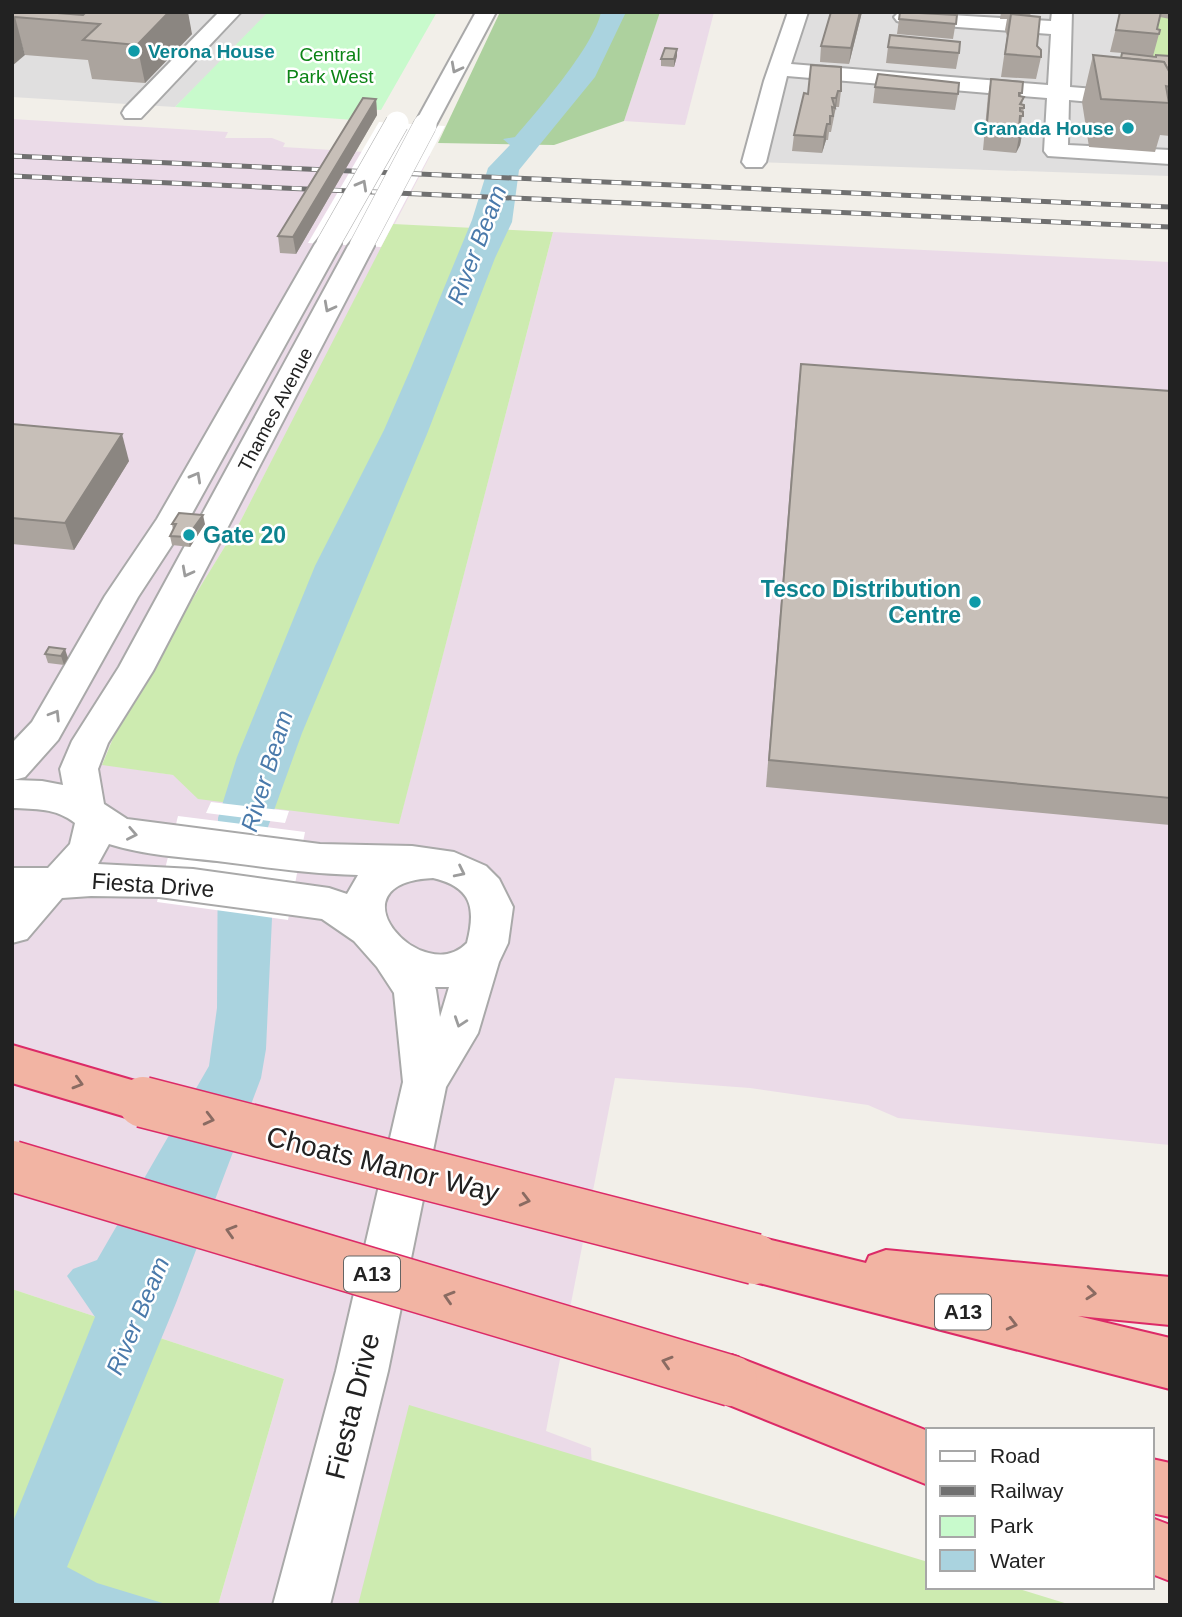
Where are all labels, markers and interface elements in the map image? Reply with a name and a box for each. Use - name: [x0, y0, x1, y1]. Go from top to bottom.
- place label: Verona House: [148, 41, 275, 62]
- marker: Verona House: [126, 43, 142, 59]
- park label: Central Park West: [286, 44, 374, 87]
- one-way arrow: [450, 61, 464, 74]
- place label: Granada House: [974, 118, 1114, 139]
- marker: Granada House: [1120, 120, 1136, 136]
- one-way arrow: [354, 180, 367, 192]
- water label: River Beam: [441, 181, 512, 308]
- one-way arrow: [324, 299, 337, 312]
- street label: Thames Avenue: [234, 344, 317, 475]
- one-way arrow: [188, 472, 201, 484]
- place label: Gate 20: [203, 522, 286, 548]
- marker: Gate 20: [181, 527, 197, 543]
- one-way arrow: [182, 565, 196, 577]
- place label: Tesco Distribution Centre: [761, 576, 961, 628]
- marker: Tesco Distribution Centre: [967, 594, 983, 610]
- water label: River Beam: [235, 707, 298, 835]
- one-way arrow: [47, 709, 60, 722]
- one-way arrow: [126, 826, 138, 841]
- one-way arrow: [452, 863, 465, 877]
- street label: Fiesta Drive: [91, 868, 215, 902]
- one-way arrow: [454, 1016, 468, 1028]
- one-way arrow: [72, 1075, 84, 1089]
- one-way arrow: [203, 1111, 215, 1125]
- street label: Choats Manor Way: [263, 1121, 502, 1208]
- one-way arrow: [518, 1192, 530, 1206]
- one-way arrow: [225, 1225, 237, 1240]
- water label: River Beam: [101, 1253, 174, 1379]
- road number: A13: [344, 1256, 400, 1292]
- one-way arrow: [1086, 1285, 1097, 1300]
- one-way arrow: [443, 1290, 455, 1305]
- road number: A13: [935, 1294, 991, 1330]
- one-way arrow: [1006, 1316, 1018, 1330]
- street label: Fiesta Drive: [319, 1330, 386, 1482]
- one-way arrow: [661, 1355, 673, 1370]
- legend: [926, 1428, 1154, 1589]
- text: Road: [990, 1444, 1040, 1467]
- text: Railway: [990, 1479, 1064, 1502]
- text: Park: [990, 1514, 1034, 1537]
- text: Water: [990, 1549, 1045, 1572]

